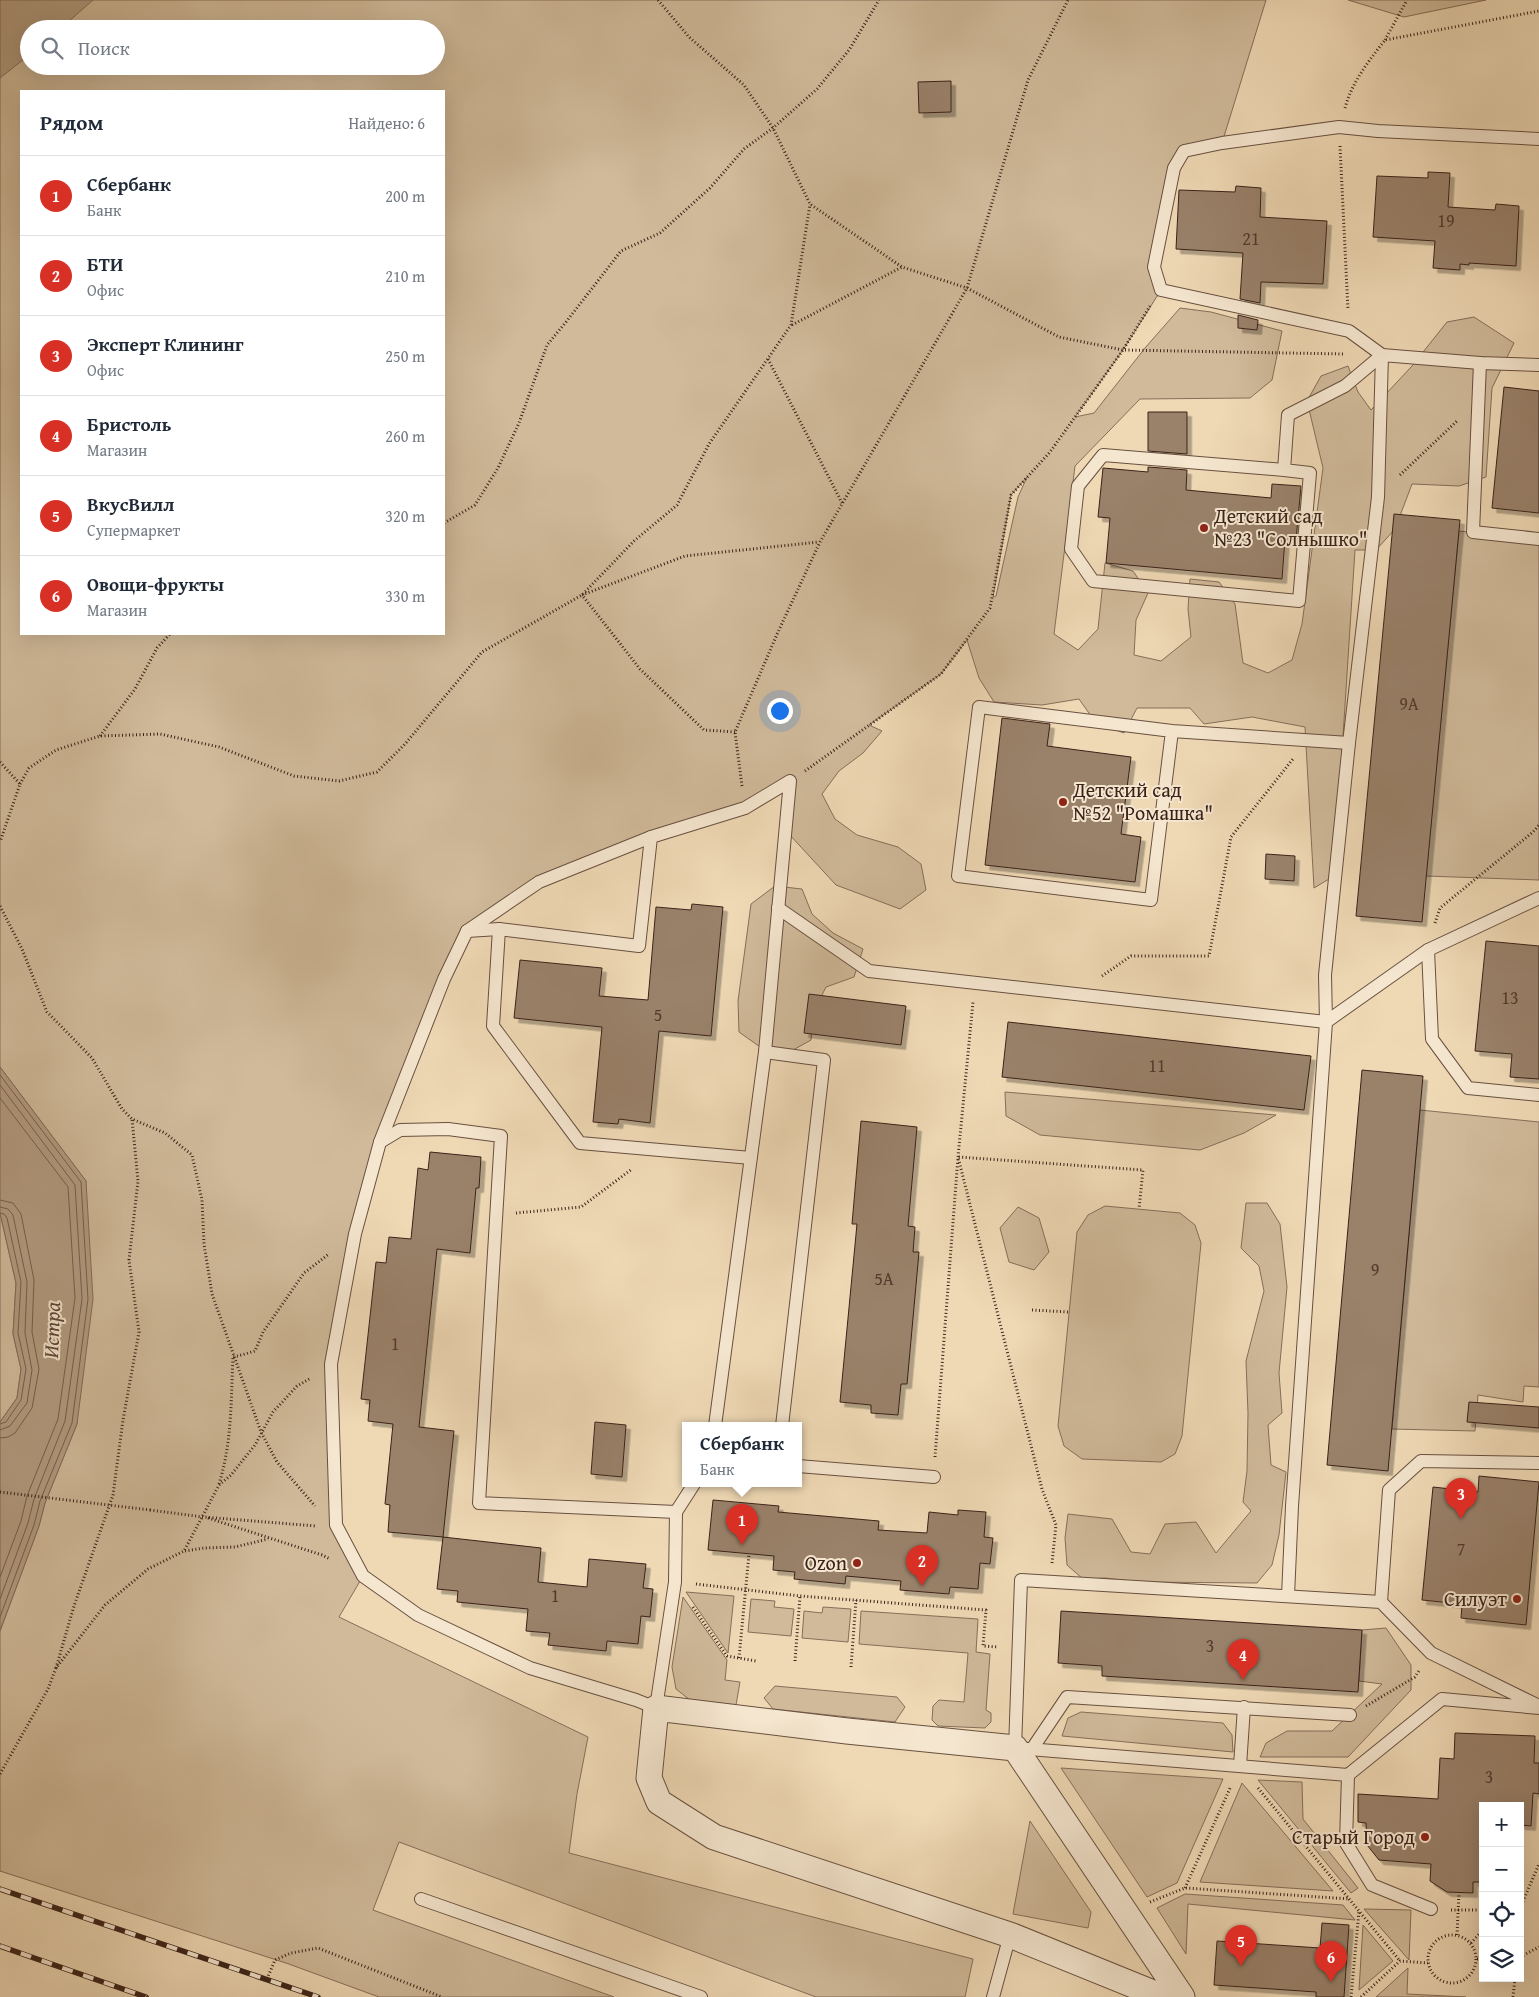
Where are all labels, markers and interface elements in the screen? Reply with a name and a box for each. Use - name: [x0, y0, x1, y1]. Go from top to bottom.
- search box: [20, 20, 445, 75]
- icon: search: [38, 34, 66, 62]
- text: Поиск: [78, 34, 130, 62]
- text: Рядом: [40, 107, 103, 138]
- text: Найдено: 6: [348, 111, 425, 135]
- text: Сбербанк: [87, 170, 171, 198]
- text: 1: [52, 184, 60, 208]
- text: 200 m: [385, 184, 425, 208]
- text: Банк: [87, 198, 121, 222]
- house number: 19: [1437, 207, 1455, 234]
- house number: 21: [1242, 225, 1260, 252]
- text: БТИ: [87, 250, 123, 278]
- text: 2: [52, 264, 60, 288]
- text: 210 m: [385, 264, 425, 288]
- text: Офис: [87, 278, 124, 302]
- text: Эксперт Клининг: [87, 330, 244, 358]
- text: 3: [52, 344, 60, 368]
- text: 250 m: [385, 344, 425, 368]
- text: Офис: [87, 358, 124, 382]
- text: Бристоль: [87, 410, 171, 438]
- text: 4: [52, 424, 60, 448]
- text: 260 m: [385, 424, 425, 448]
- text: Магазин: [87, 438, 147, 462]
- text: ВкусВилл: [87, 490, 174, 518]
- place label: Детский сад №23 "Солнышко": [1213, 501, 1368, 553]
- text: 5: [52, 504, 60, 528]
- text: 320 m: [385, 504, 425, 528]
- text: Супермаркет: [87, 518, 180, 542]
- marker: Детский сад №23 "Солнышко": [1198, 522, 1210, 534]
- text: Овощи-фрукты: [87, 570, 224, 598]
- text: 6: [52, 584, 60, 608]
- text: 330 m: [385, 584, 425, 608]
- text: Магазин: [87, 598, 147, 622]
- house number: 9А: [1399, 690, 1419, 717]
- your location: [767, 698, 793, 724]
- place label: Детский сад №52 "Ромашка": [1072, 775, 1213, 827]
- marker: Детский сад №52 "Ромашка": [1057, 796, 1069, 808]
- house number: 13: [1501, 984, 1519, 1011]
- house number: 5: [654, 1001, 662, 1028]
- house number: 11: [1148, 1052, 1166, 1079]
- house number: 9: [1371, 1256, 1379, 1283]
- house number: 5А: [874, 1265, 894, 1292]
- water label: Истра: [35, 1301, 68, 1359]
- house number: 1: [391, 1330, 399, 1357]
- popup: [682, 1422, 802, 1487]
- text: Сбербанк: [700, 1429, 784, 1457]
- text: Банк: [700, 1457, 734, 1481]
- pin: 3: [1445, 1478, 1477, 1519]
- pin: 1: [726, 1504, 758, 1545]
- house number: 7: [1457, 1535, 1465, 1562]
- pin: 2: [906, 1545, 938, 1586]
- place label: Ozon: [805, 1548, 847, 1577]
- marker: Ozon: [851, 1557, 863, 1569]
- house number: 1: [551, 1582, 559, 1609]
- place label: Силуэт: [1444, 1584, 1507, 1613]
- marker: Силуэт: [1511, 1593, 1523, 1605]
- house number: 3: [1206, 1632, 1214, 1659]
- pin: 4: [1227, 1639, 1259, 1680]
- house number: 3: [1485, 1763, 1493, 1790]
- map controls: [1479, 1802, 1524, 1982]
- button: +: [1479, 1802, 1524, 1847]
- place label: Старый Город: [1292, 1822, 1415, 1851]
- marker: Старый Город: [1419, 1831, 1431, 1843]
- button: −: [1479, 1847, 1524, 1892]
- button: locate: [1479, 1892, 1524, 1937]
- pin: 5: [1225, 1925, 1257, 1966]
- button: layers: [1479, 1937, 1524, 1982]
- pin: 6: [1315, 1941, 1347, 1982]

